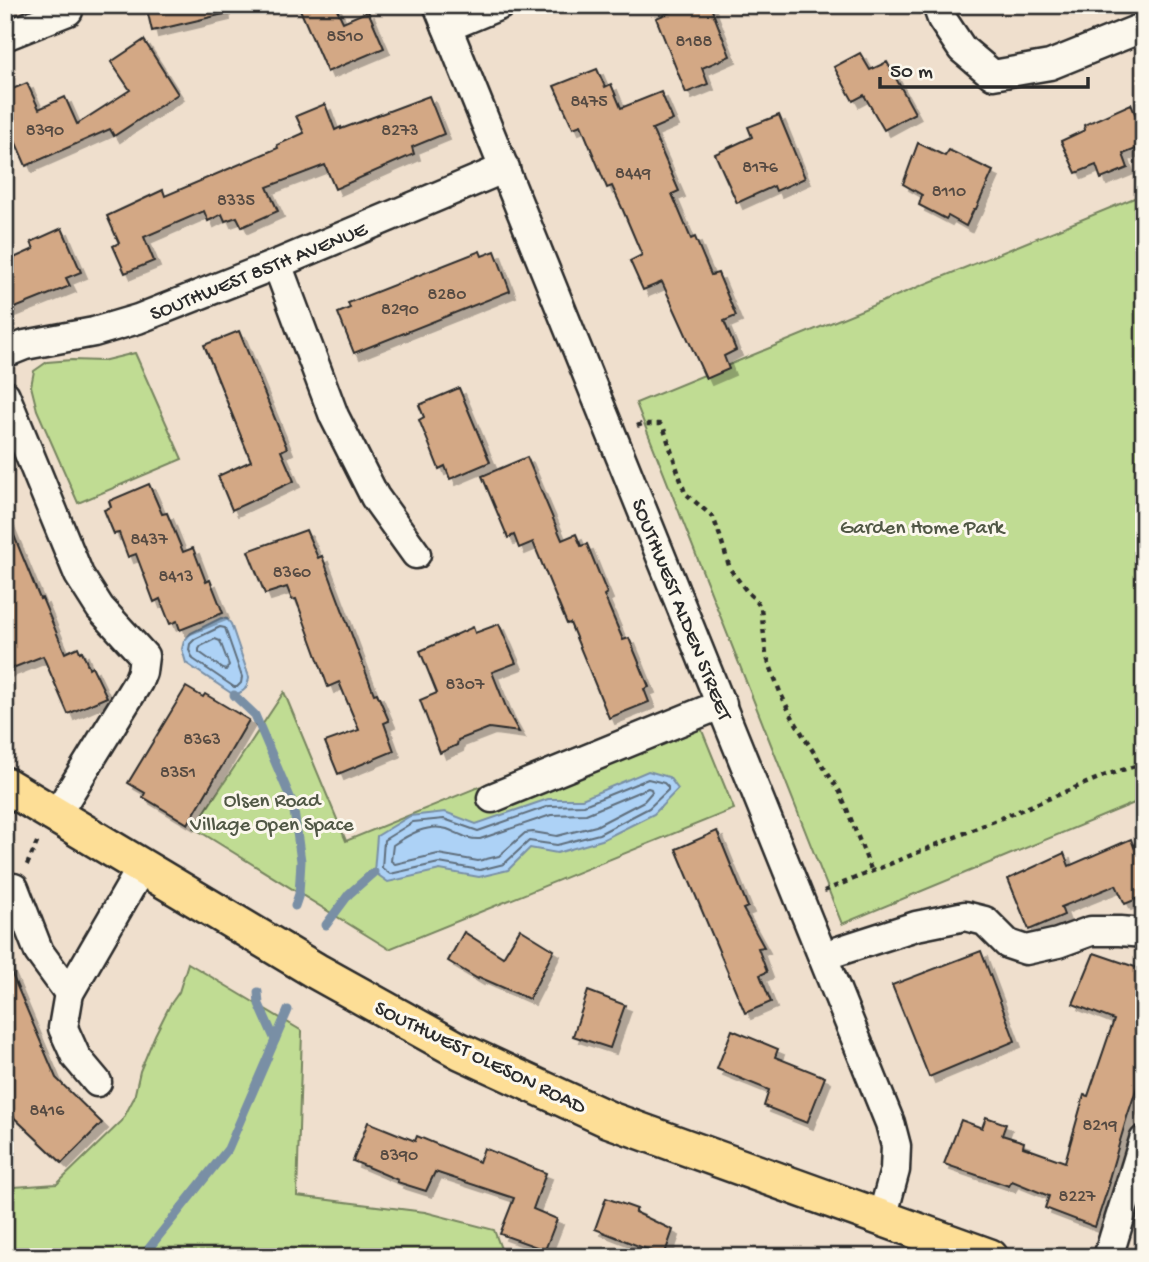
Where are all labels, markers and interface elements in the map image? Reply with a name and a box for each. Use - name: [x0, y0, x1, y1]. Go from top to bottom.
- house number: 8510: [327, 27, 363, 48]
- house number: 8188: [676, 32, 713, 53]
- scale bar: [880, 46, 1088, 90]
- text: 50 m: [890, 61, 933, 86]
- house number: 8475: [570, 92, 608, 113]
- house number: 8390: [26, 121, 64, 142]
- house number: 8273: [381, 121, 419, 142]
- house number: 8176: [742, 158, 779, 179]
- house number: 8449: [615, 164, 651, 185]
- house number: 8110: [932, 182, 966, 203]
- house number: 8335: [217, 191, 255, 212]
- street label: SOUTHWEST 85TH AVENUE: [147, 218, 372, 328]
- house number: 8280: [428, 285, 466, 306]
- house number: 8290: [381, 300, 419, 321]
- street label: SOUTHWEST ALDEN STREET: [624, 496, 736, 726]
- park label: Garden Home Park: [840, 517, 1007, 542]
- house number: 8437: [130, 530, 168, 551]
- house number: 8360: [273, 563, 311, 584]
- house number: 8413: [159, 567, 194, 588]
- house number: 8307: [446, 675, 485, 696]
- house number: 8363: [183, 730, 221, 751]
- house number: 8351: [160, 763, 196, 784]
- park label: Olsen Road Village Open Space: [189, 790, 355, 839]
- street label: SOUTHWEST OLESON ROAD: [369, 997, 590, 1121]
- house number: 8416: [30, 1101, 65, 1122]
- house number: 8219: [1083, 1116, 1117, 1137]
- house number: 8390: [380, 1146, 418, 1167]
- house number: 8227: [1059, 1187, 1096, 1208]

